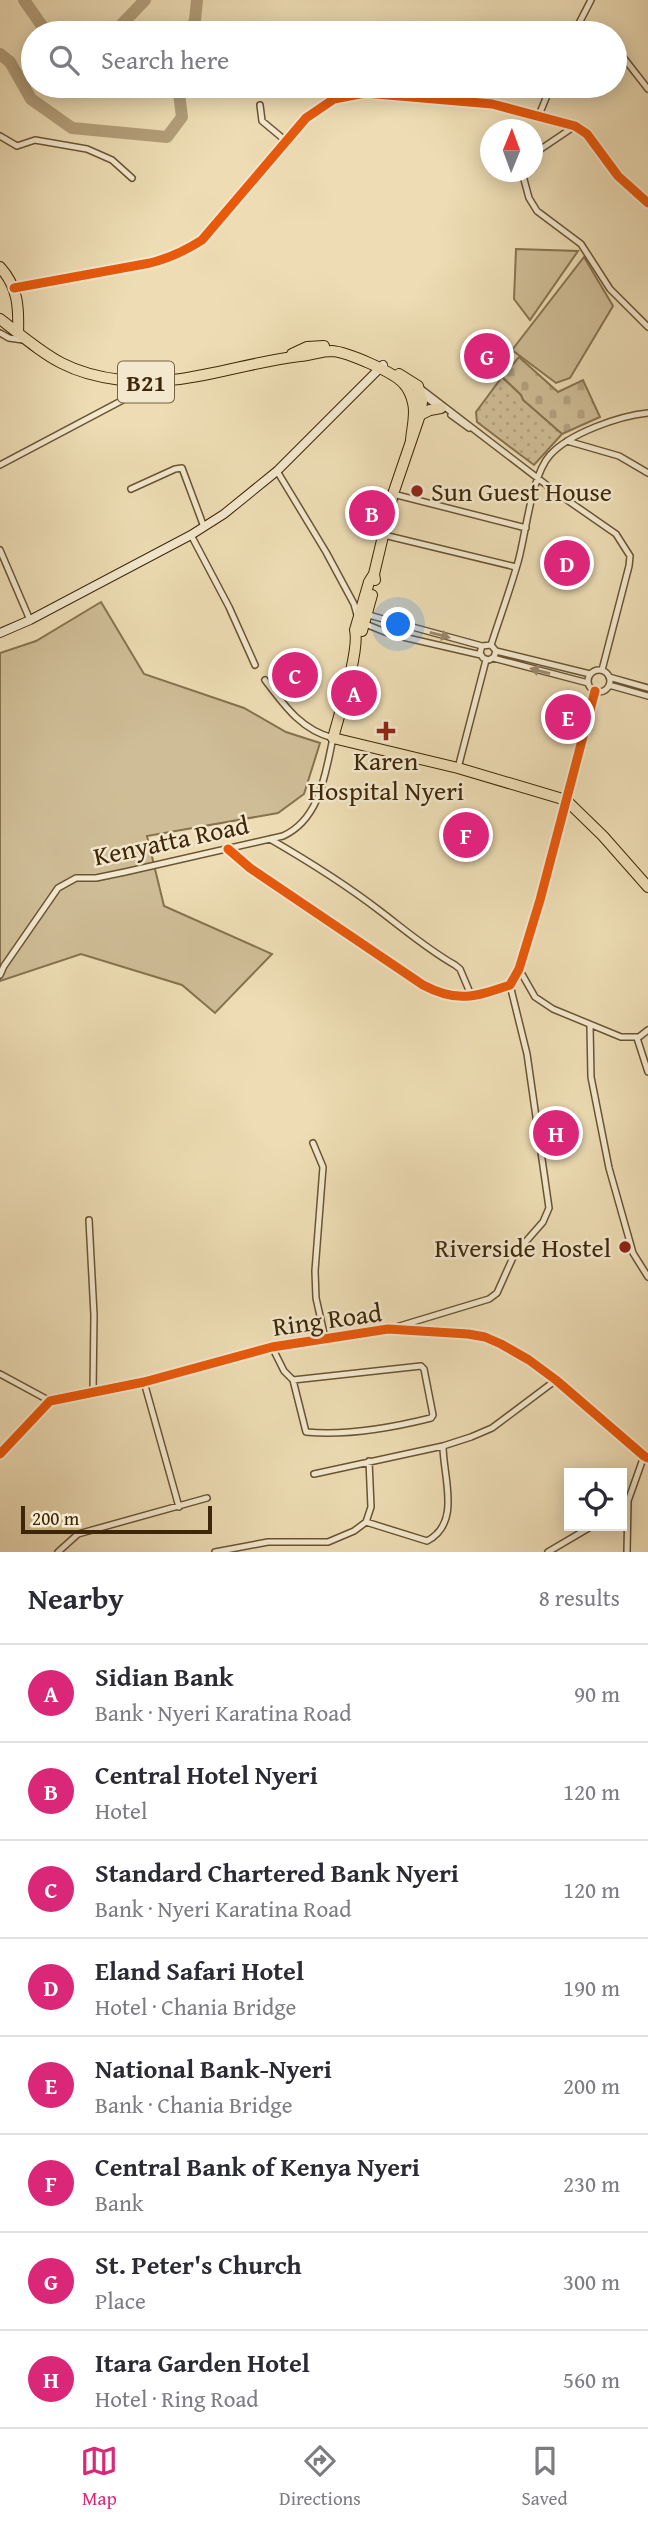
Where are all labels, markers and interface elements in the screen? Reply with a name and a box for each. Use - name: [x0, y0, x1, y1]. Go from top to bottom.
- search box: [21, 21, 627, 98]
- text: Search here: [101, 40, 229, 79]
- icon: search: [45, 41, 83, 79]
- north arrow: [480, 119, 543, 182]
- pin: G: [464, 330, 510, 382]
- road number: B21: [118, 362, 174, 402]
- place label: Sun Guest House: [431, 472, 612, 511]
- marker: Sun Guest House: [409, 483, 425, 499]
- pin: B: [349, 487, 395, 539]
- pin: D: [544, 537, 590, 589]
- your location: [381, 607, 415, 641]
- one-way arrow: [429, 630, 451, 641]
- pin: C: [272, 649, 318, 701]
- one-way arrow: [529, 665, 550, 675]
- pin: A: [331, 667, 377, 719]
- pin: E: [545, 691, 591, 743]
- marker: Karen Hospital Nyeri: [376, 721, 396, 741]
- place label: Karen Hospital Nyeri: [308, 741, 464, 810]
- street label: Kenyatta Road: [90, 804, 252, 875]
- pin: F: [443, 809, 489, 861]
- pin: H: [533, 1107, 579, 1159]
- place label: Riverside Hostel: [435, 1228, 611, 1267]
- marker: Riverside Hostel: [617, 1239, 633, 1255]
- street label: Ring Road: [270, 1292, 384, 1346]
- map controls: [564, 1468, 627, 1531]
- button: locate: [564, 1468, 627, 1531]
- scale bar: [21, 1503, 212, 1535]
- text: 200 m: [32, 1504, 79, 1532]
- text: Nearby: [28, 1576, 124, 1620]
- text: 8 results: [539, 1581, 620, 1614]
- text: Sidian Bank: [95, 1657, 234, 1696]
- text: A: [44, 1677, 58, 1710]
- text: 90 m: [574, 1677, 620, 1710]
- text: Bank · Nyeri Karatina Road: [95, 1696, 351, 1729]
- text: Central Hotel Nyeri: [95, 1755, 318, 1794]
- text: B: [44, 1775, 58, 1808]
- text: 120 m: [563, 1775, 620, 1808]
- text: Hotel: [95, 1794, 147, 1827]
- text: Standard Chartered Bank Nyeri: [95, 1853, 459, 1892]
- text: C: [44, 1873, 58, 1906]
- text: 120 m: [563, 1873, 620, 1906]
- text: Bank · Nyeri Karatina Road: [95, 1892, 351, 1925]
- text: Eland Safari Hotel: [95, 1951, 304, 1990]
- text: D: [44, 1971, 58, 2004]
- text: 190 m: [563, 1971, 620, 2004]
- text: Hotel · Chania Bridge: [95, 1990, 296, 2023]
- text: National Bank-Nyeri: [95, 2049, 332, 2088]
- text: E: [45, 2069, 57, 2102]
- text: 200 m: [563, 2069, 620, 2102]
- text: Bank · Chania Bridge: [95, 2088, 293, 2121]
- text: Central Bank of Kenya Nyeri: [95, 2147, 420, 2186]
- text: F: [45, 2167, 57, 2200]
- text: 230 m: [563, 2167, 620, 2200]
- text: Bank: [95, 2186, 144, 2219]
- text: St. Peter's Church: [95, 2245, 302, 2284]
- text: G: [44, 2265, 58, 2298]
- text: 300 m: [563, 2265, 620, 2298]
- text: Place: [95, 2284, 146, 2317]
- text: Itara Garden Hotel: [95, 2343, 310, 2382]
- text: H: [43, 2363, 59, 2396]
- text: 560 m: [563, 2363, 620, 2396]
- text: Hotel · Ring Road: [95, 2382, 259, 2415]
- tab: Map: [80, 2442, 118, 2512]
- tab: Directions: [279, 2442, 361, 2512]
- tab: Saved: [522, 2442, 568, 2512]

